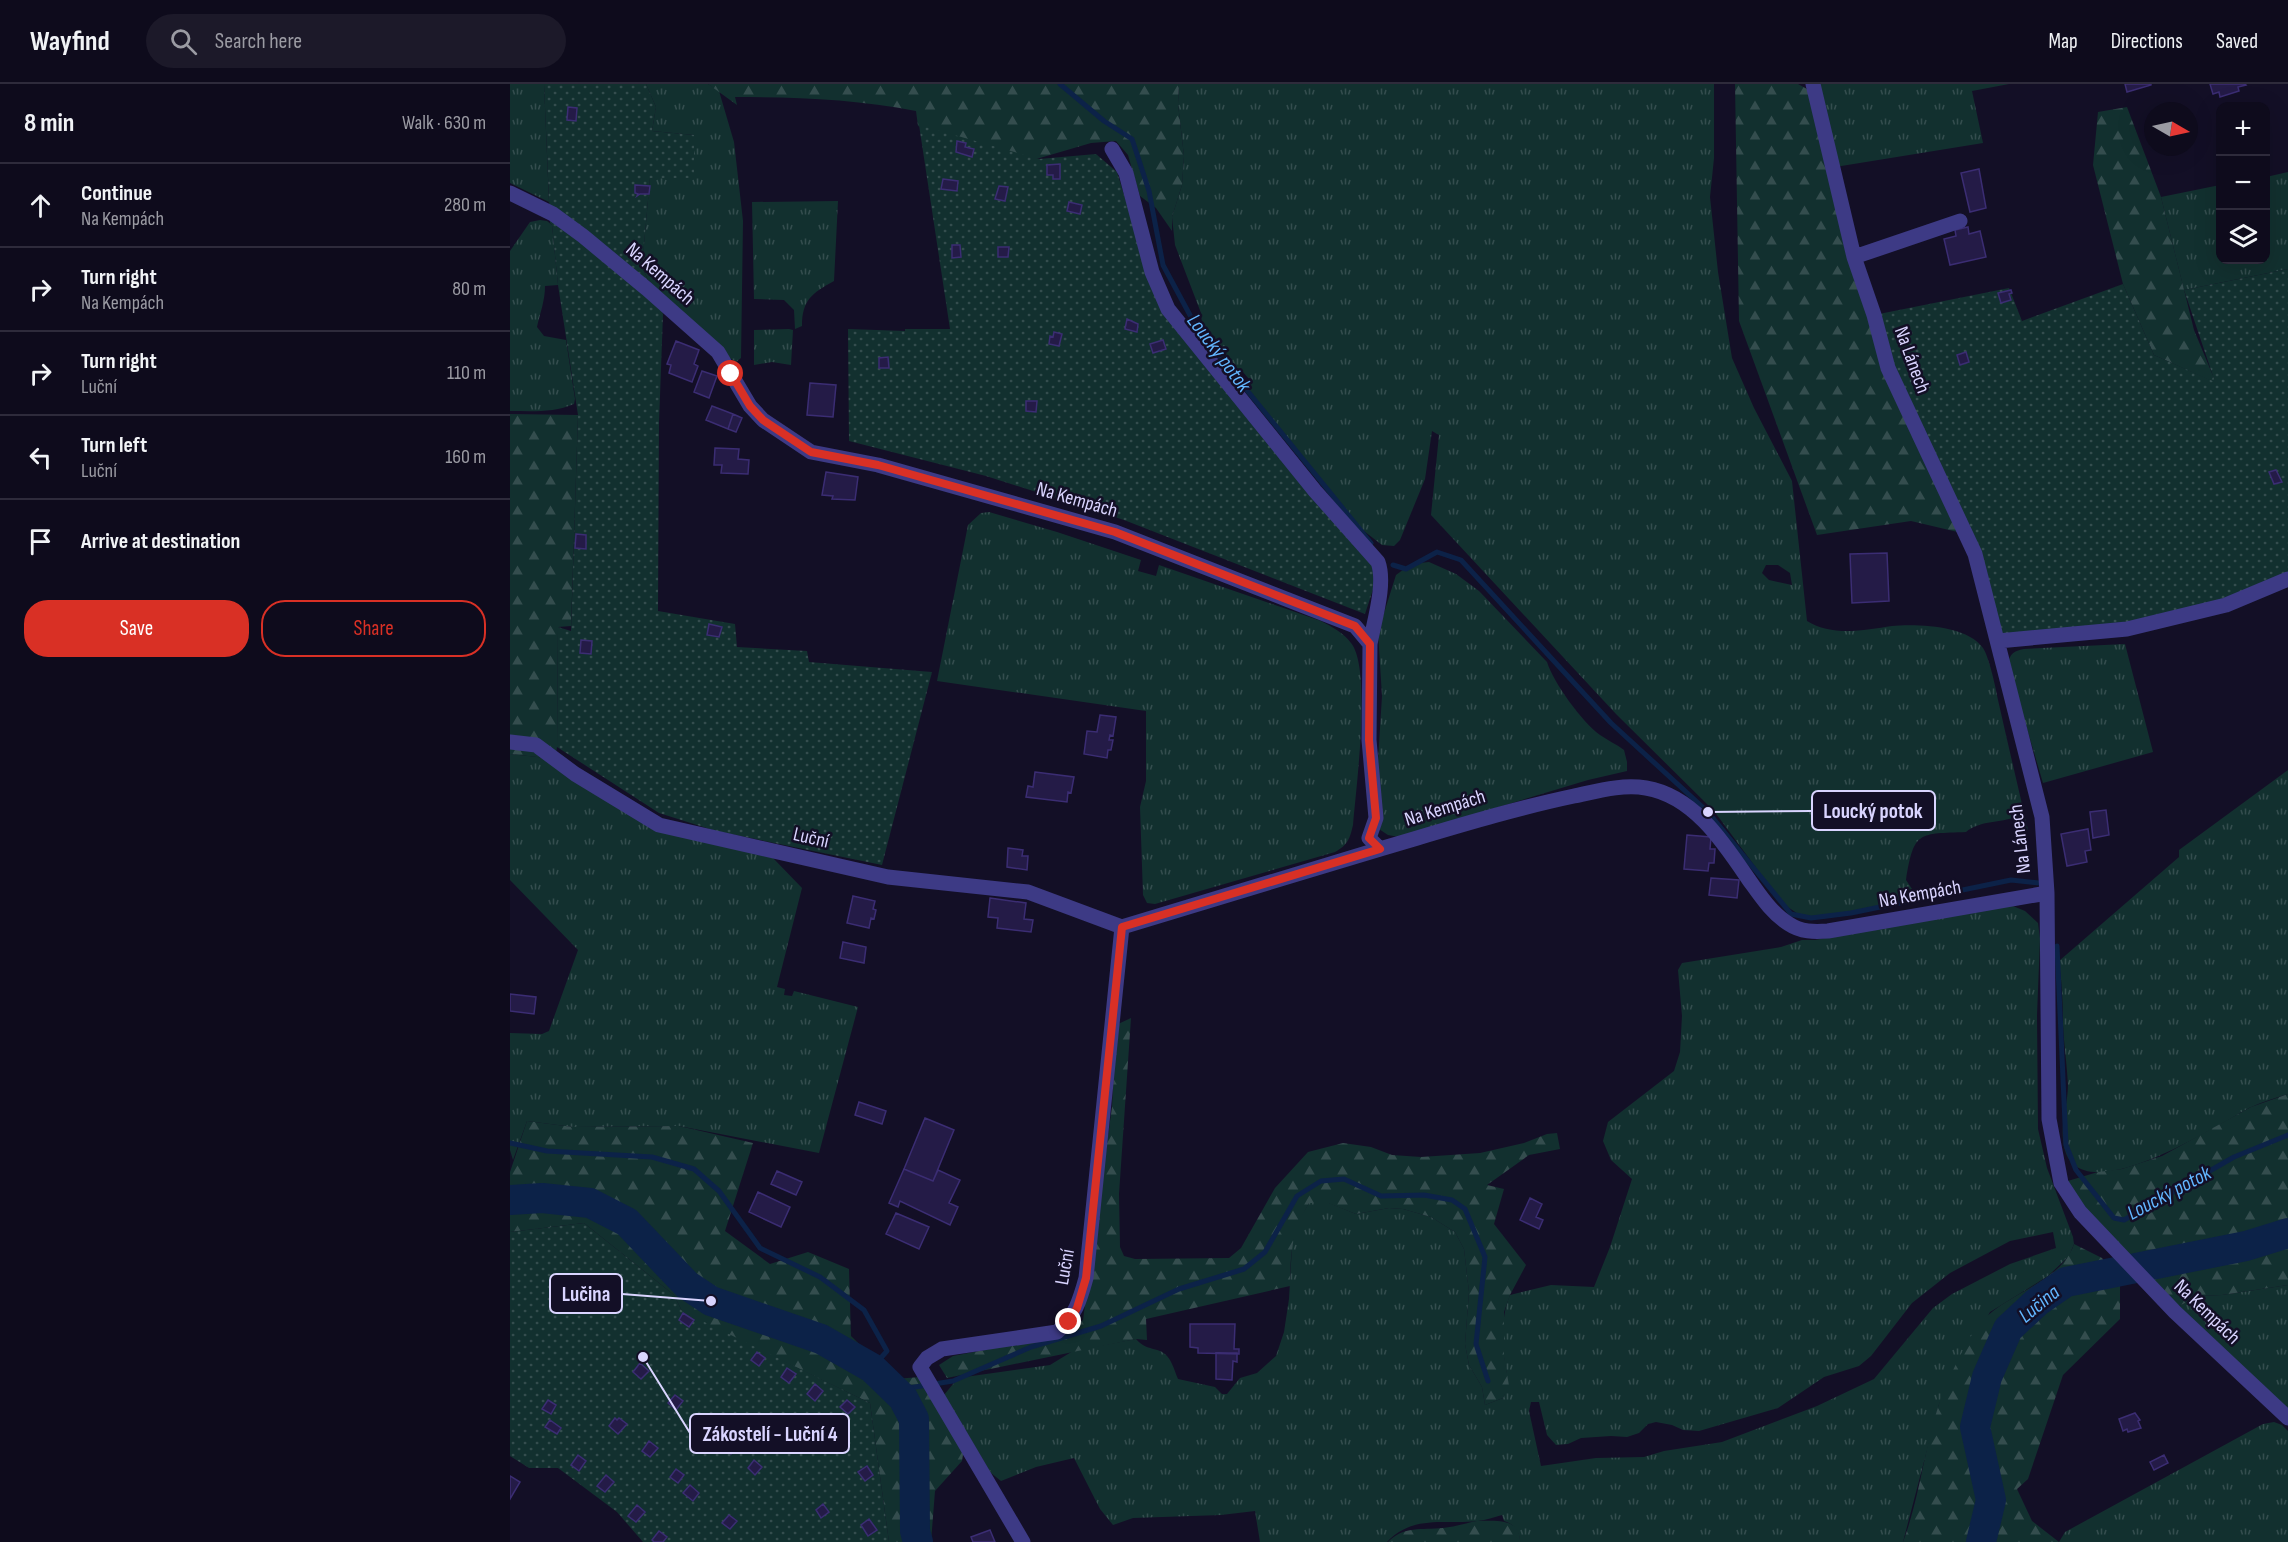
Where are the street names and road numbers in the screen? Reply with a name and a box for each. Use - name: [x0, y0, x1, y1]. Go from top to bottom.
- street label: Na Kempách: [621, 238, 699, 310]
- street label: Na Lánech: [1889, 323, 1935, 397]
- street label: Na Kempách: [1034, 477, 1120, 523]
- street label: Na Kempách: [1402, 784, 1488, 832]
- street label: Na Lánech: [2004, 803, 2036, 875]
- street label: Luční: [791, 822, 831, 854]
- street label: Na Kempách: [1877, 875, 1963, 913]
- street label: Luční: [1050, 1247, 1080, 1287]
- street label: Na Kempách: [2169, 1274, 2245, 1350]

